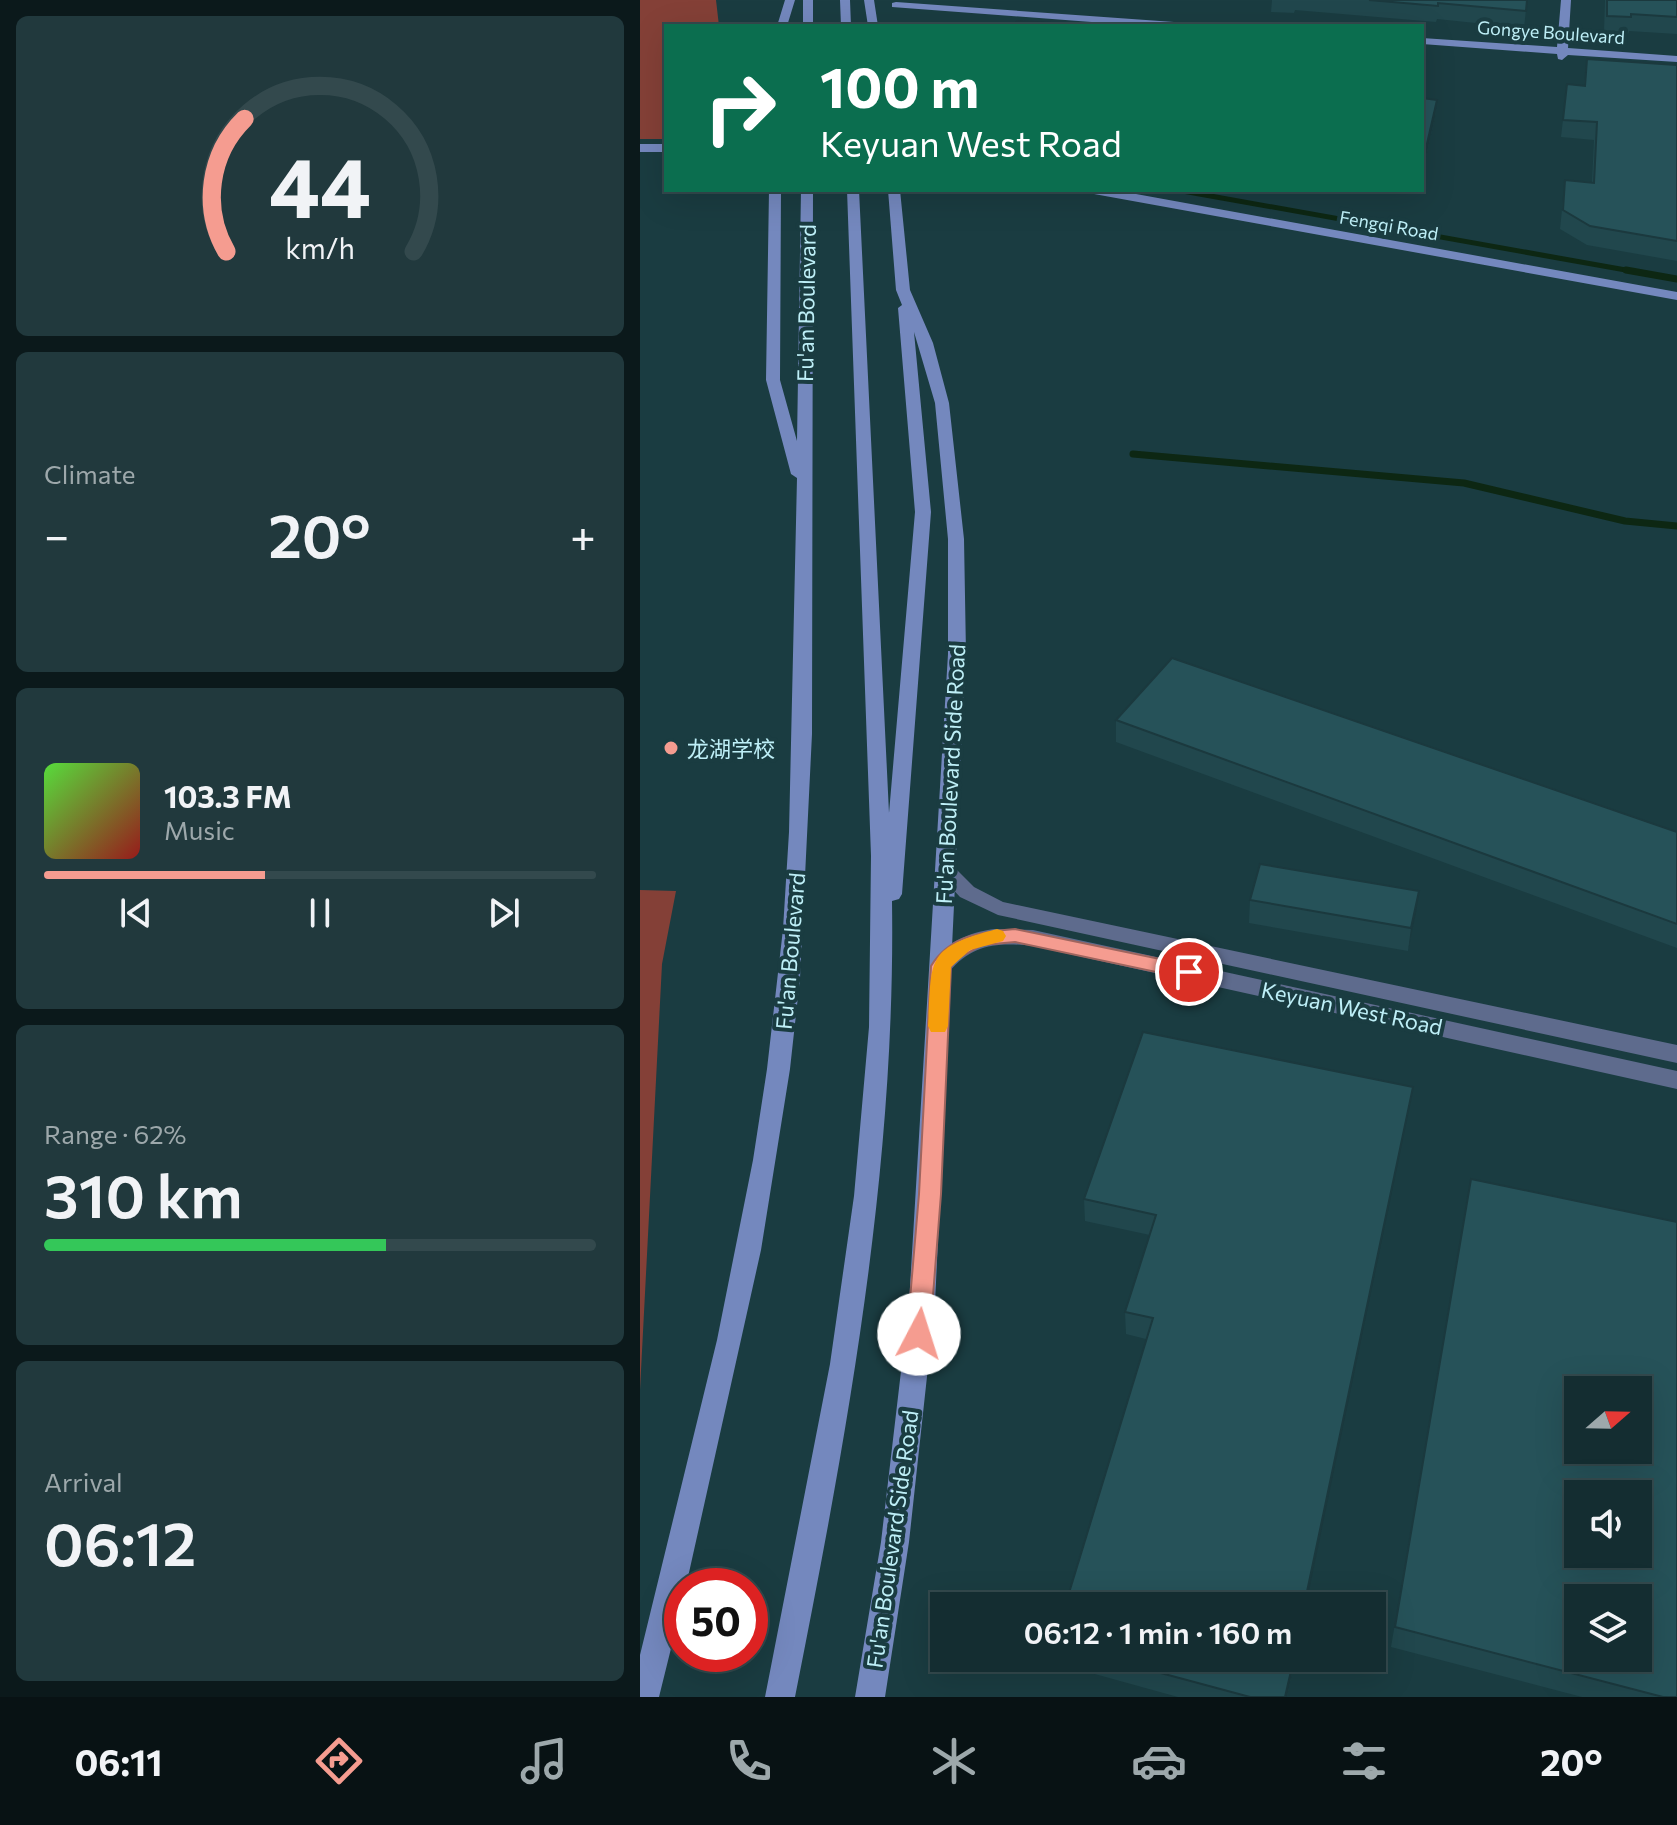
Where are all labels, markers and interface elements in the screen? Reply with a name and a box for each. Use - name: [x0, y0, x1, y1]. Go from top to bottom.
- street label: Gongye Boulevard: [1476, 16, 1626, 48]
- text: 100 m: [820, 51, 979, 120]
- icon: right: [688, 56, 792, 160]
- text: Keyuan West Road: [820, 120, 1122, 164]
- text: 44: [269, 133, 371, 235]
- street label: Fengqi Road: [1338, 205, 1440, 245]
- street label: Fu'an Boulevard: [791, 224, 821, 382]
- text: km/h: [285, 230, 355, 265]
- text: Climate: [44, 458, 136, 489]
- text: 20°: [268, 497, 371, 570]
- text: −: [44, 507, 69, 561]
- text: +: [570, 507, 596, 561]
- street label: Fu'an Boulevard Side Road: [930, 643, 970, 905]
- place label: 龙湖学校: [687, 735, 775, 762]
- marker: 龙湖学校: [662, 739, 680, 757]
- text: 103.3 FM: [164, 777, 292, 814]
- text: Music: [164, 814, 235, 845]
- street label: Fu'an Boulevard: [770, 871, 810, 1031]
- icon: previous: [114, 891, 158, 935]
- icon: pause: [298, 891, 342, 935]
- icon: next: [482, 891, 526, 935]
- pin: [1155, 938, 1223, 1006]
- icon: arrive: [1167, 950, 1211, 994]
- street label: Keyuan West Road: [1259, 976, 1445, 1040]
- text: Range · 62%: [44, 1118, 187, 1149]
- text: 310 km: [44, 1157, 243, 1230]
- position arrow: [877, 1292, 961, 1376]
- north arrow: [1564, 1376, 1652, 1464]
- map controls: [1564, 1376, 1652, 1672]
- street label: Fu'an Boulevard Side Road: [861, 1408, 923, 1670]
- text: Arrival: [44, 1466, 123, 1497]
- button: sound: [1564, 1480, 1652, 1568]
- text: 06:12: [44, 1505, 196, 1578]
- speed limit sign: 50: [664, 1568, 768, 1672]
- button: layers: [1564, 1584, 1652, 1672]
- text: 06:12 · 1 min · 160 m: [1024, 1613, 1292, 1650]
- icon: directions: [311, 1733, 367, 1789]
- icon: music: [516, 1733, 572, 1789]
- icon: phone: [721, 1733, 777, 1789]
- icon: climate: [926, 1733, 982, 1789]
- icon: car: [1131, 1733, 1187, 1789]
- icon: filters: [1336, 1733, 1392, 1789]
- text: 06:11: [74, 1739, 163, 1783]
- text: 20°: [1540, 1739, 1603, 1783]

